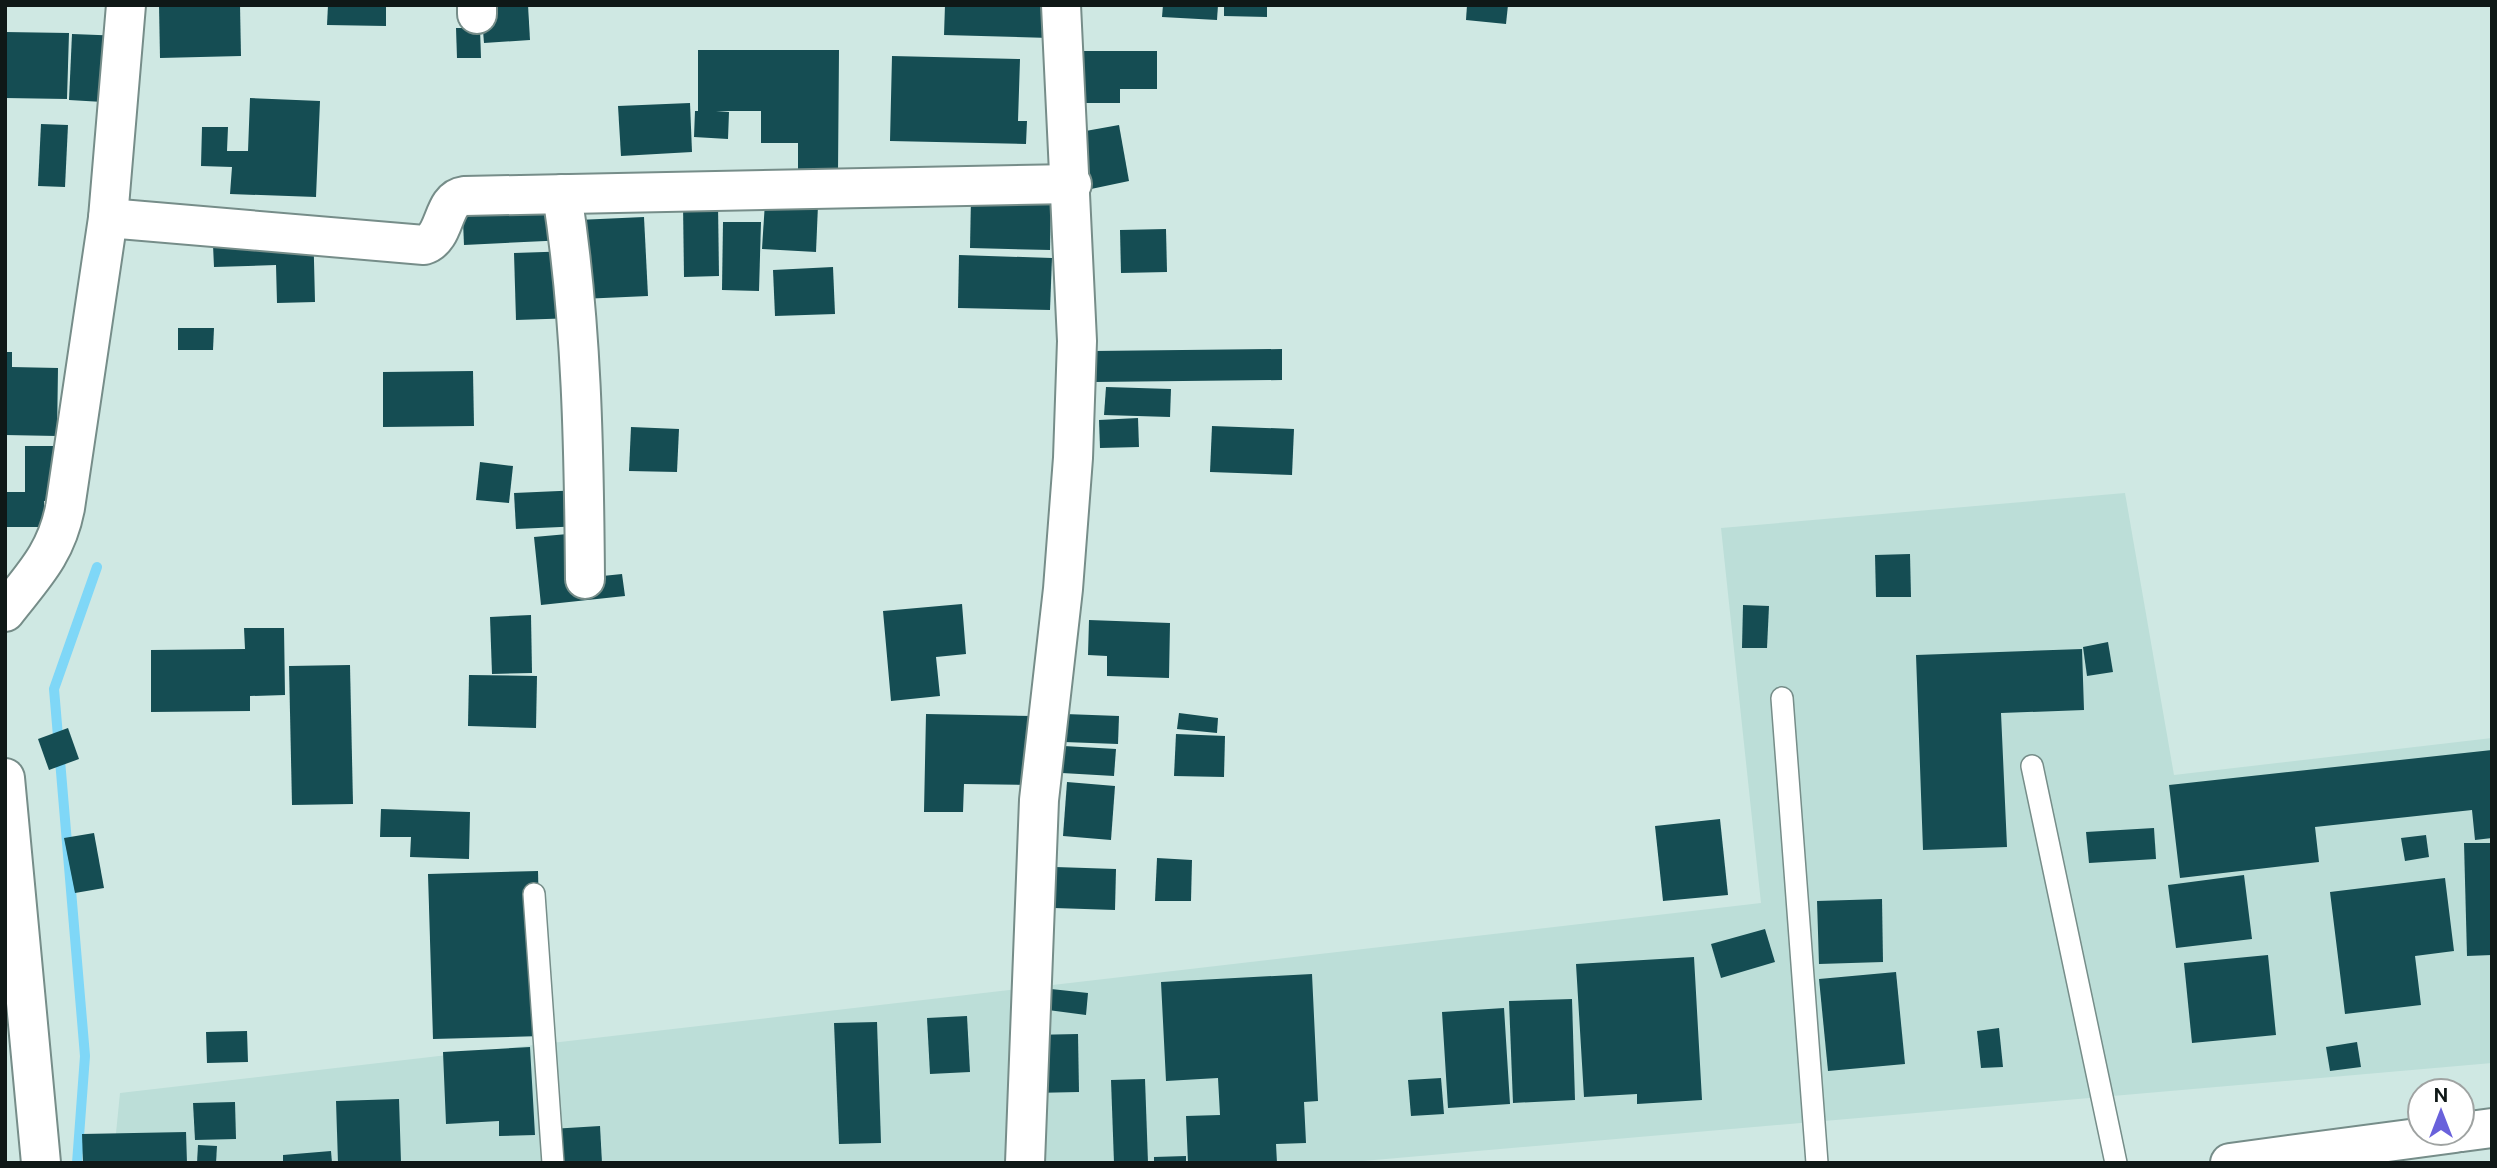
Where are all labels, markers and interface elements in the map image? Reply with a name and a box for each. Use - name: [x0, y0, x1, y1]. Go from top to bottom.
- north arrow: [2406, 1077, 2476, 1147]
- text: N: [2434, 1084, 2448, 1106]

